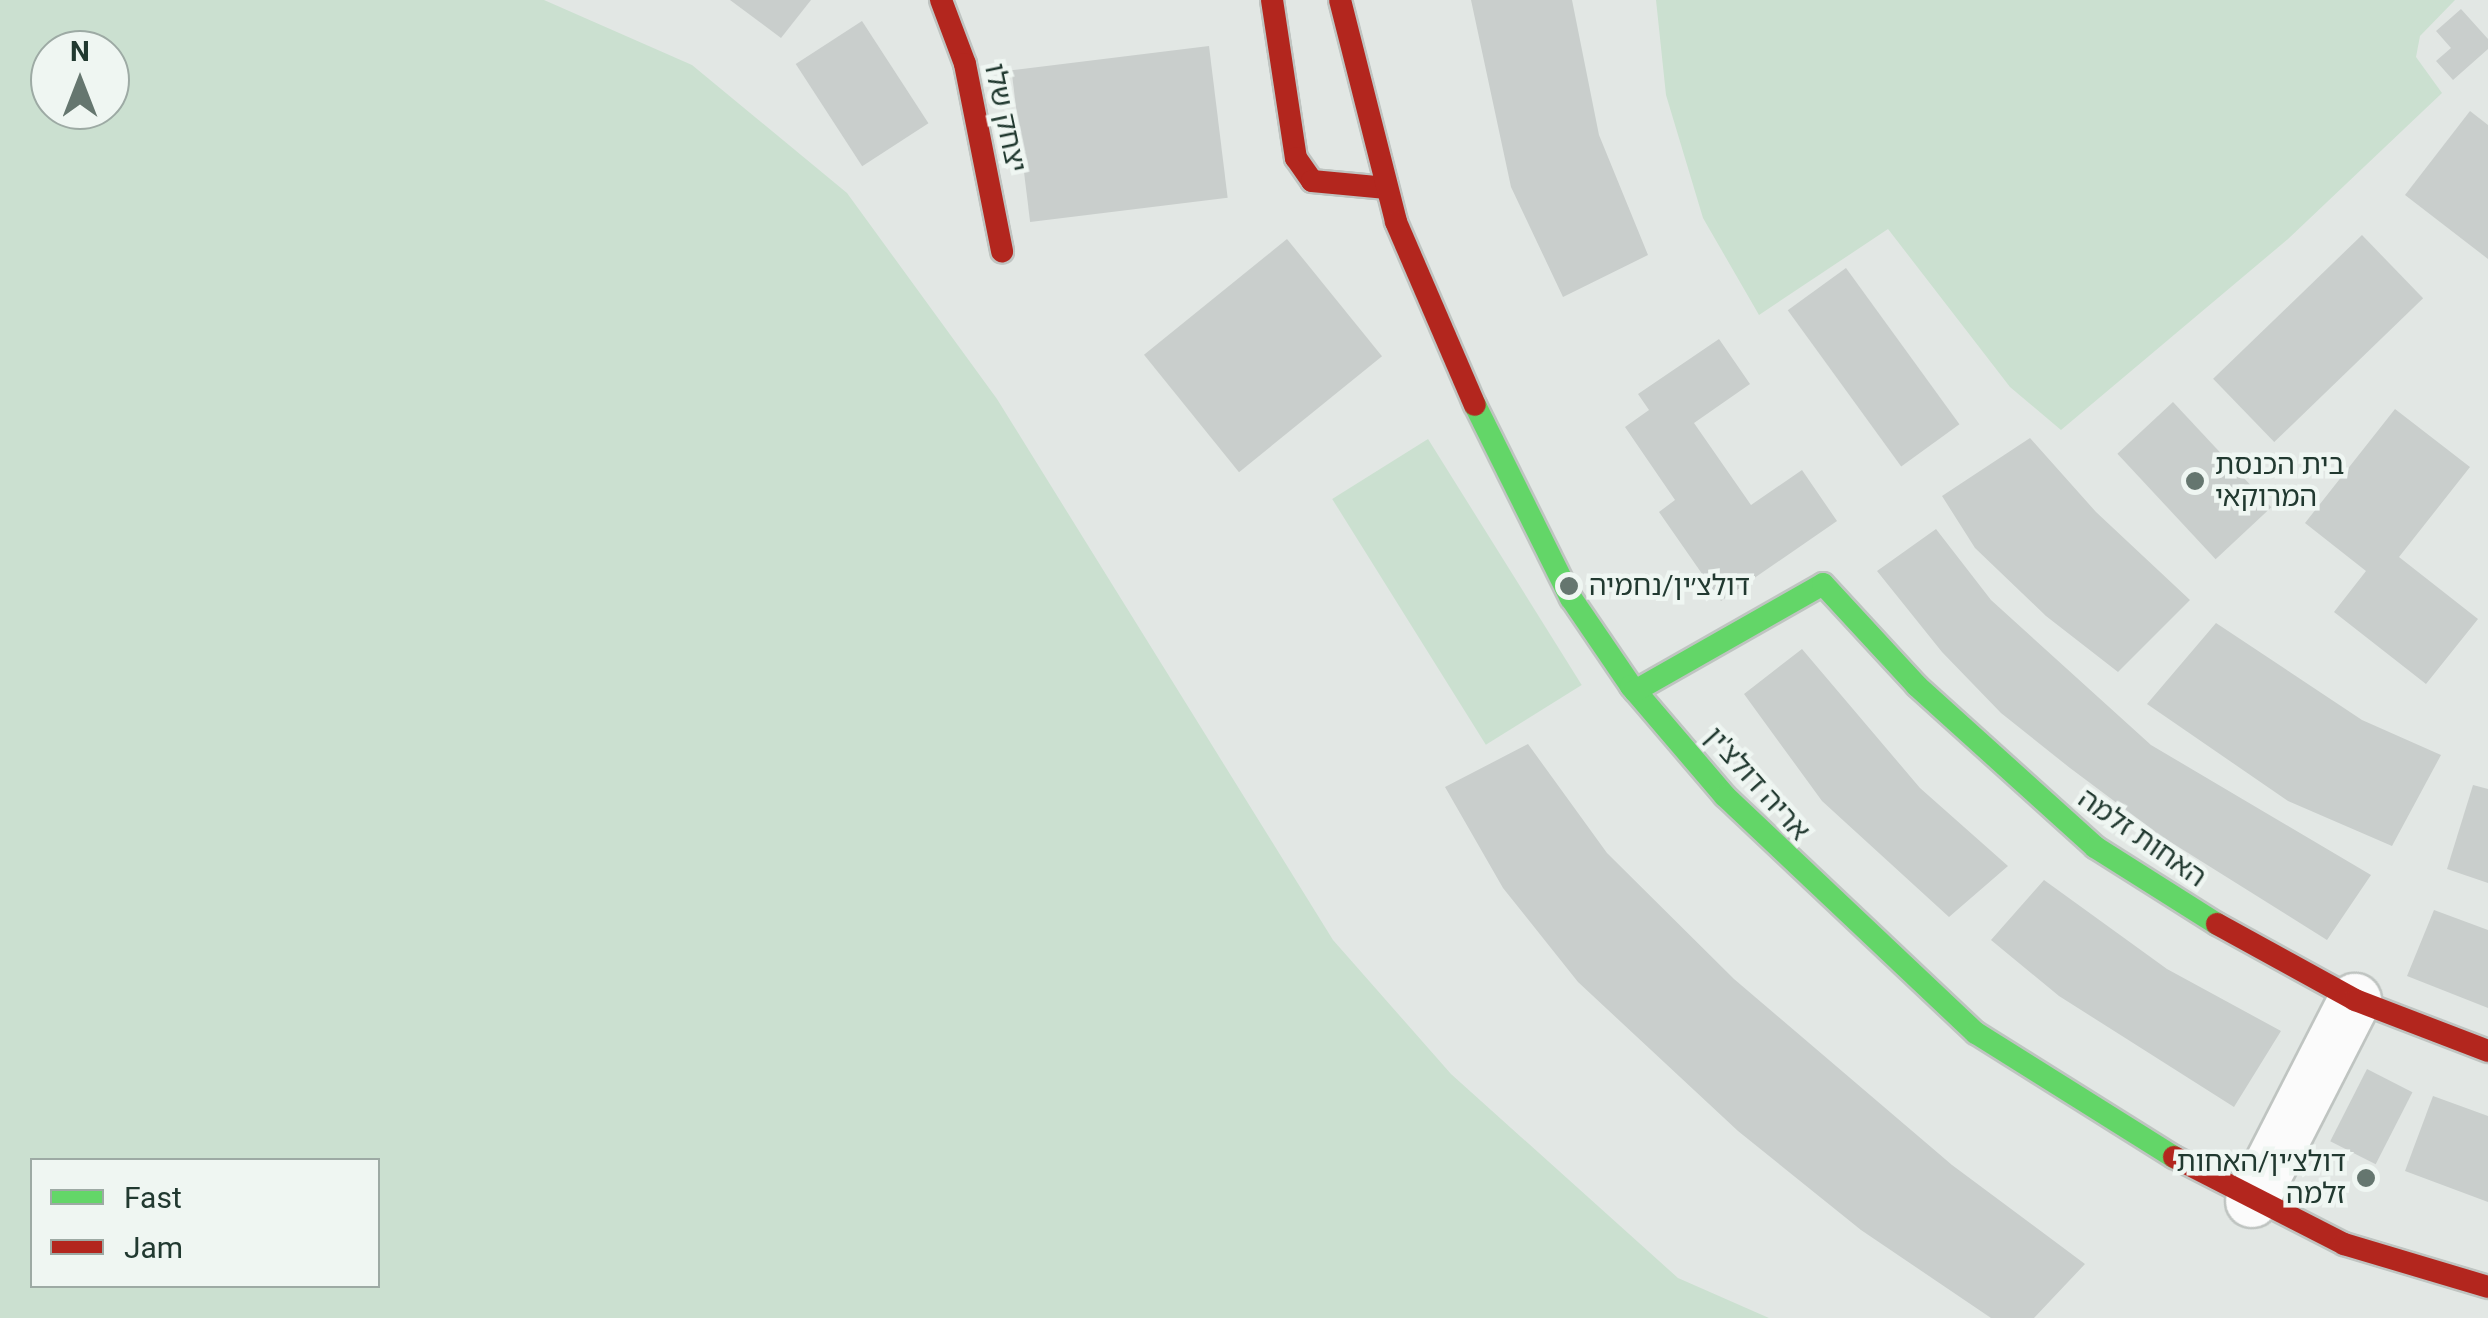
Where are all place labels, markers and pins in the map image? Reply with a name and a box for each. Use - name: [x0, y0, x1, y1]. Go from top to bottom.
- place label: בית הכנסת המרוקאי: [2215, 448, 2345, 514]
- marker: בית הכנסת המרוקאי: [2184, 470, 2206, 492]
- place label: דולצ׳ין/נחמיה: [1589, 569, 1750, 603]
- marker: דולצ׳ין/נחמיה: [1558, 575, 1580, 597]
- place label: דולצ׳ין/האחות זלמה: [2177, 1145, 2346, 1211]
- marker: דולצ׳ין/האחות זלמה: [2355, 1167, 2377, 1189]

